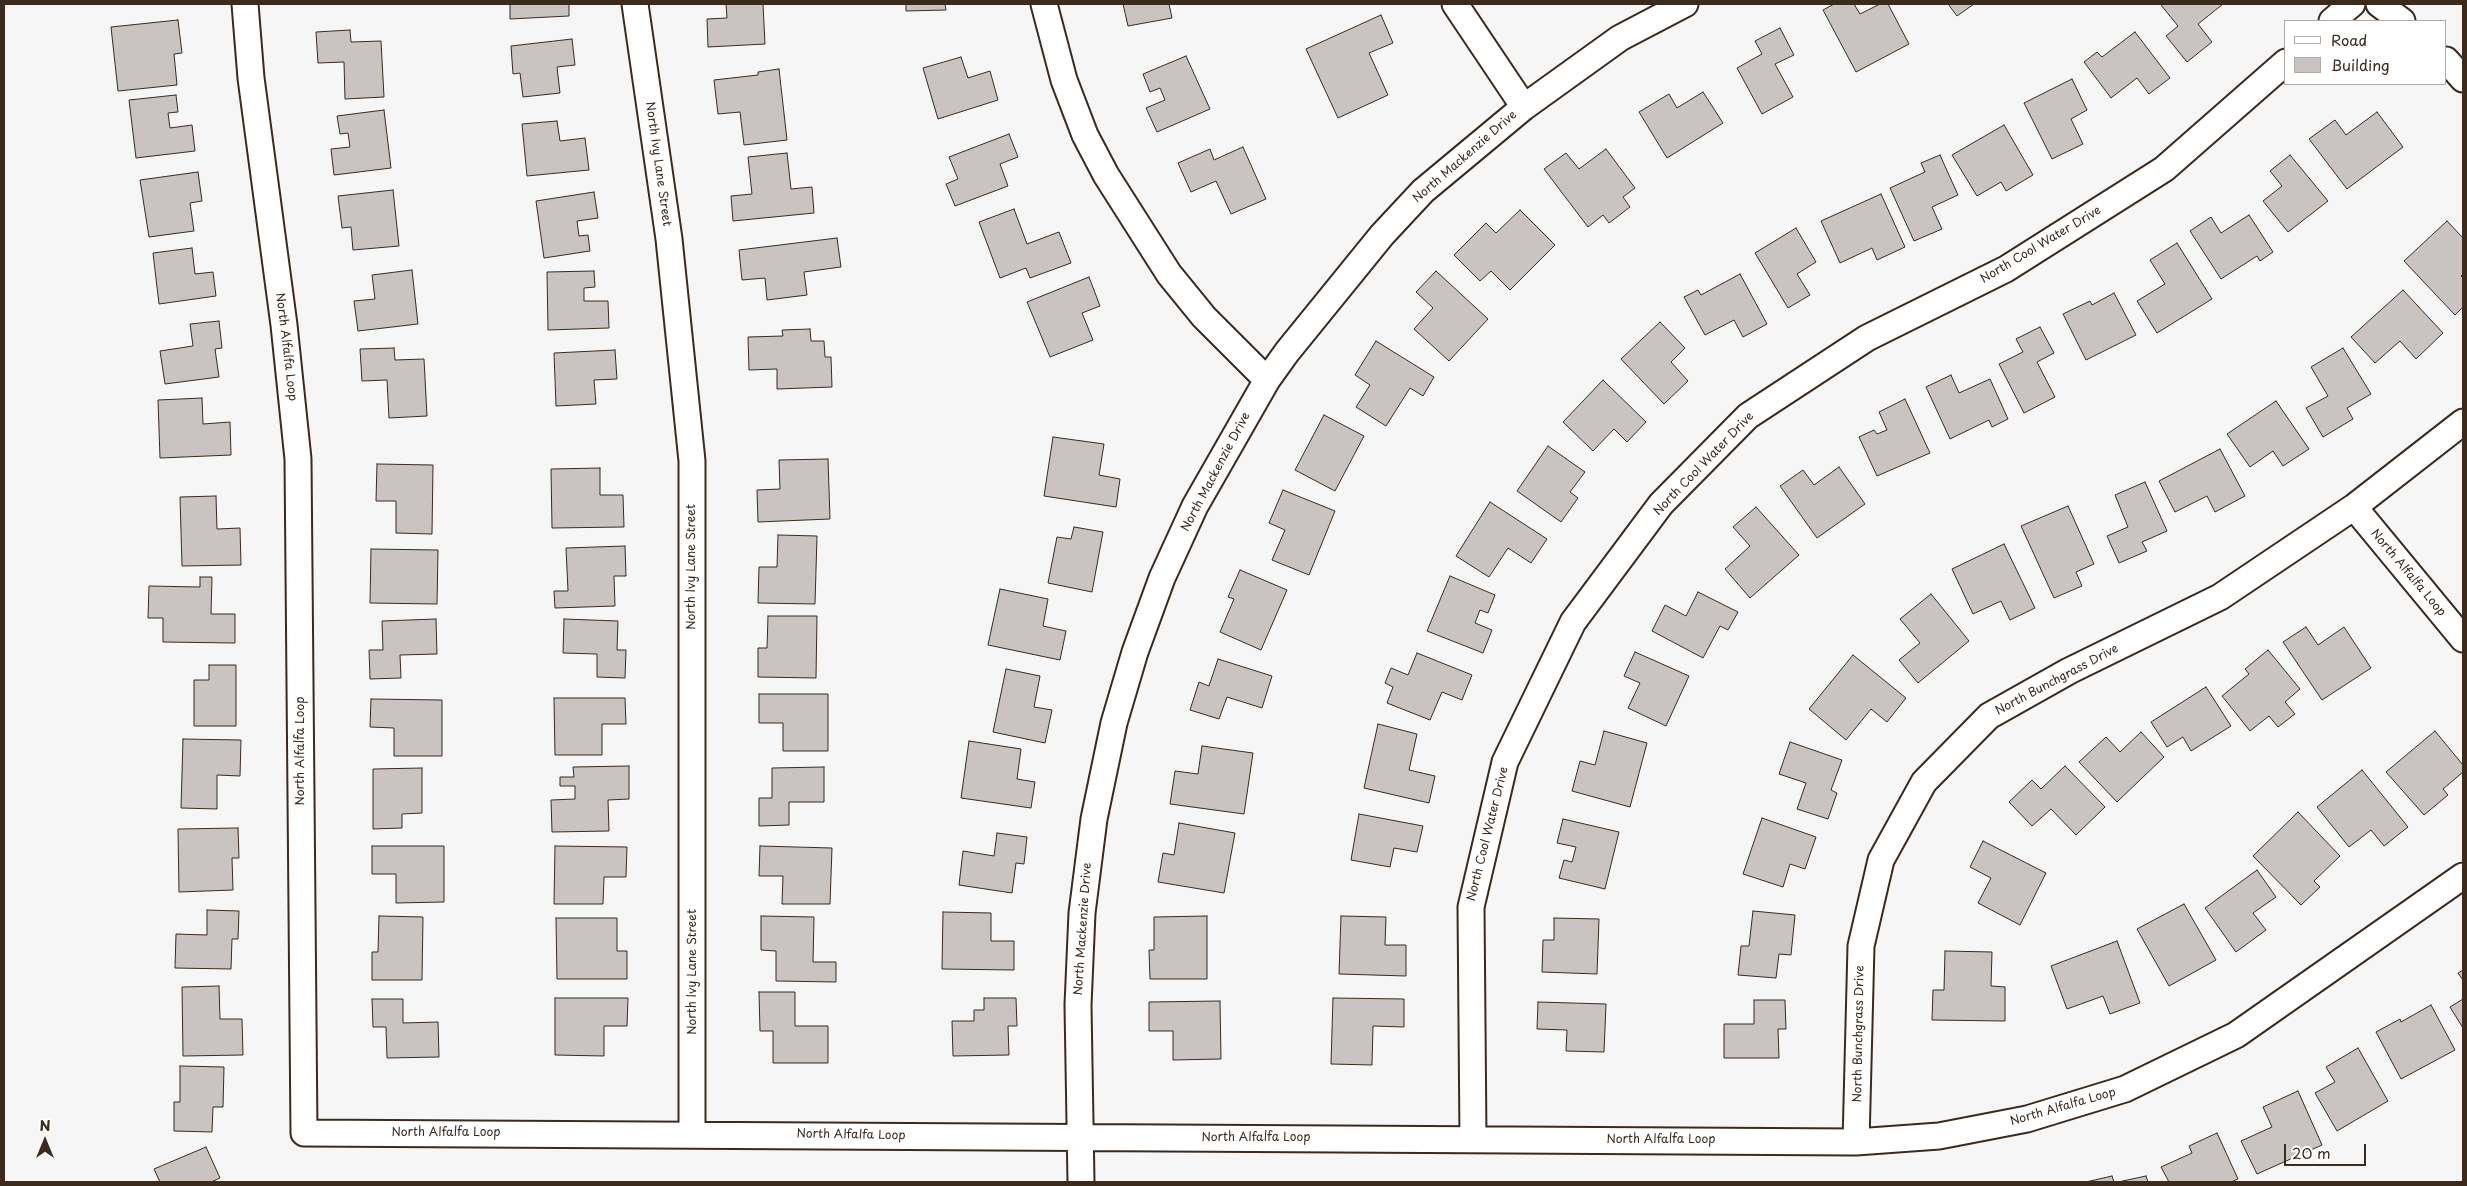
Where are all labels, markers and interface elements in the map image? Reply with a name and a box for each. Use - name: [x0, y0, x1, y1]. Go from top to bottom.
- legend: [2284, 20, 2447, 85]
- text: Road: [2331, 28, 2367, 51]
- text: Building: [2331, 53, 2390, 76]
- street label: North Ivy Lane Street: [642, 101, 674, 227]
- street label: North Mackenzie Drive: [1410, 108, 1520, 206]
- street label: North Cool Water Drive: [1978, 203, 2104, 287]
- street label: North Alfalfa Loop: [272, 292, 300, 402]
- street label: North Cool Water Drive: [1651, 409, 1757, 519]
- street label: North Mackenzie Drive: [1178, 410, 1254, 534]
- street label: North Ivy Lane Street: [685, 504, 699, 630]
- street label: North Alfalfa Loop: [2367, 527, 2449, 619]
- street label: North Bunchgrass Drive: [1993, 641, 2121, 719]
- street label: North Alfalfa Loop: [294, 696, 308, 806]
- street label: North Cool Water Drive: [1464, 765, 1512, 903]
- street label: North Mackenzie Drive: [1071, 862, 1095, 996]
- street label: North Ivy Lane Street: [686, 909, 700, 1035]
- street label: North Bunchgrass Drive: [1851, 965, 1867, 1103]
- street label: North Alfalfa Loop: [2009, 1085, 2117, 1129]
- text: N: [39, 1115, 51, 1136]
- north arrow: [20, 1116, 70, 1166]
- street label: North Alfalfa Loop: [391, 1126, 501, 1140]
- street label: North Alfalfa Loop: [796, 1127, 906, 1143]
- street label: North Alfalfa Loop: [1201, 1131, 1311, 1145]
- street label: North Alfalfa Loop: [1606, 1133, 1716, 1147]
- scale bar: [2287, 1134, 2370, 1166]
- text: 20 m: [2292, 1141, 2331, 1164]

